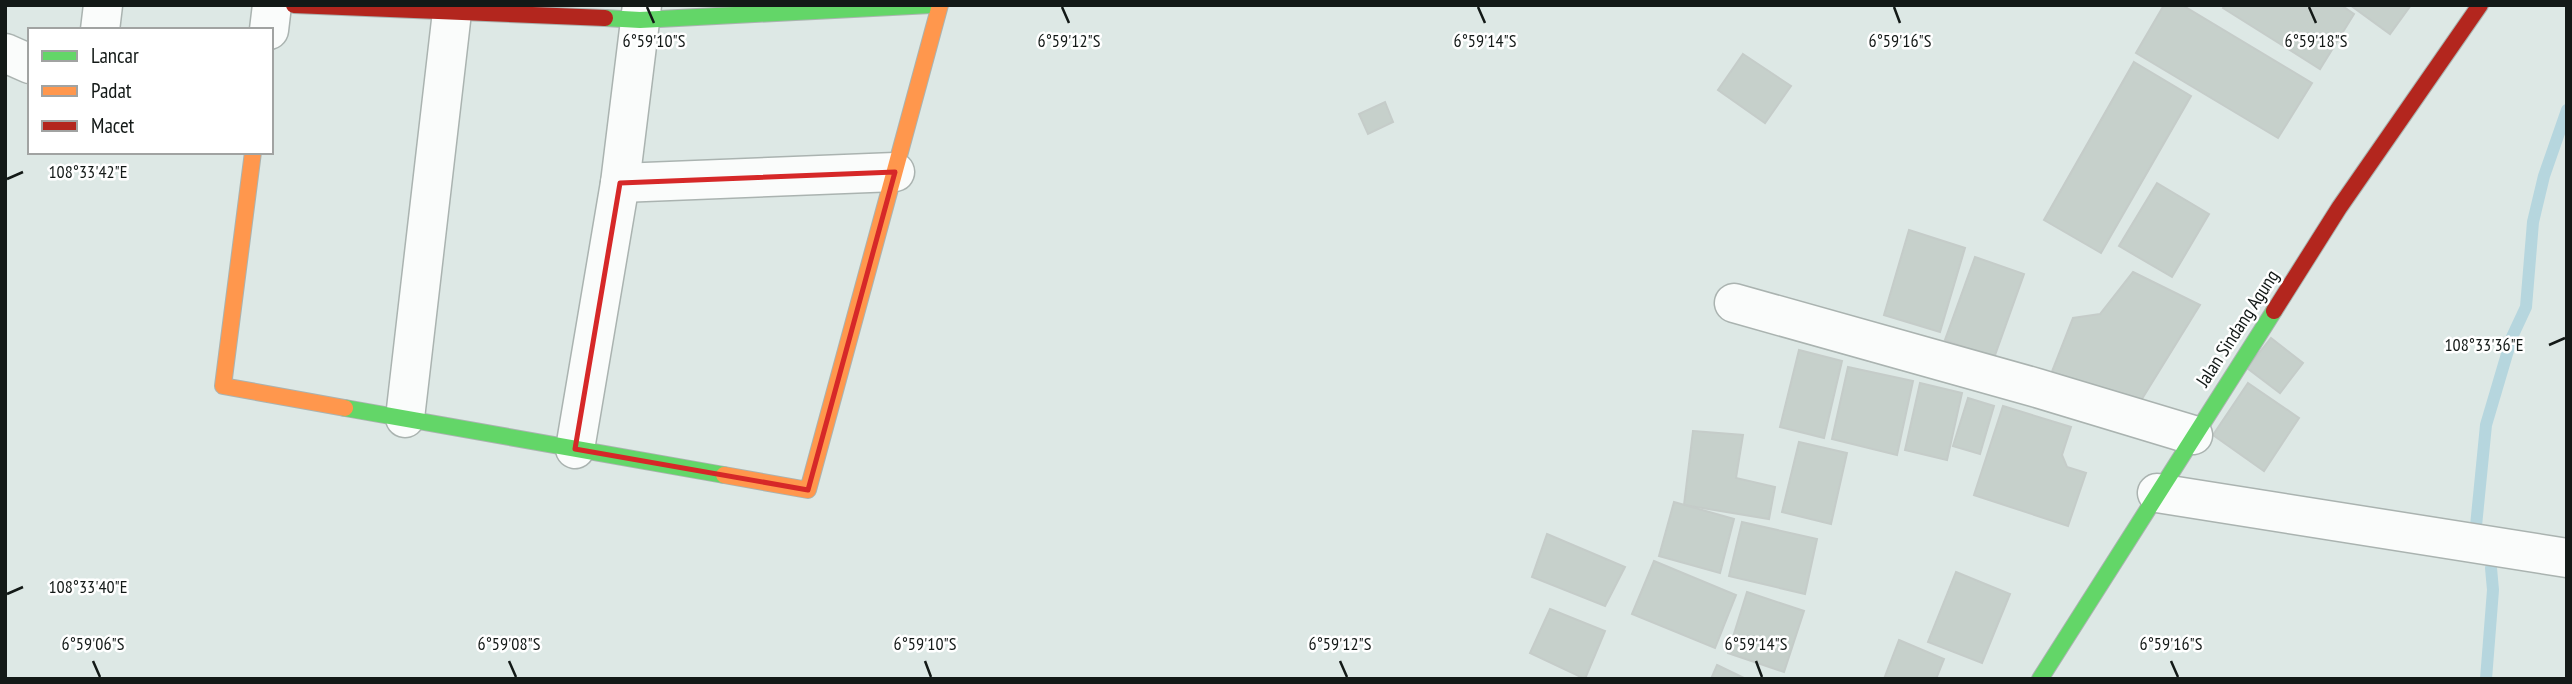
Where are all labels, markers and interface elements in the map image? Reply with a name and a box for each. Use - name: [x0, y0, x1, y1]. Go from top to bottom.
- legend: [28, 28, 273, 154]
- text: 6°59'10"S: [623, 29, 686, 52]
- text: 6°59'12"S: [1038, 29, 1101, 52]
- text: 6°59'14"S: [1454, 29, 1517, 52]
- text: 6°59'16"S: [1869, 29, 1932, 52]
- text: 6°59'18"S: [2285, 29, 2348, 52]
- text: Lancar: [91, 42, 139, 69]
- text: Padat: [91, 77, 132, 104]
- text: Macet: [91, 112, 135, 139]
- text: 108°33'42"E: [49, 160, 127, 183]
- street label: Jalan Sindang Agung: [2190, 265, 2284, 392]
- text: 108°33'36"E: [2445, 333, 2523, 356]
- text: 108°33'40"E: [49, 575, 127, 598]
- text: 6°59'06"S: [62, 632, 125, 655]
- text: 6°59'08"S: [478, 632, 541, 655]
- text: 6°59'10"S: [894, 632, 957, 655]
- text: 6°59'12"S: [1309, 632, 1372, 655]
- text: 6°59'14"S: [1725, 632, 1788, 655]
- text: 6°59'16"S: [2140, 632, 2203, 655]

